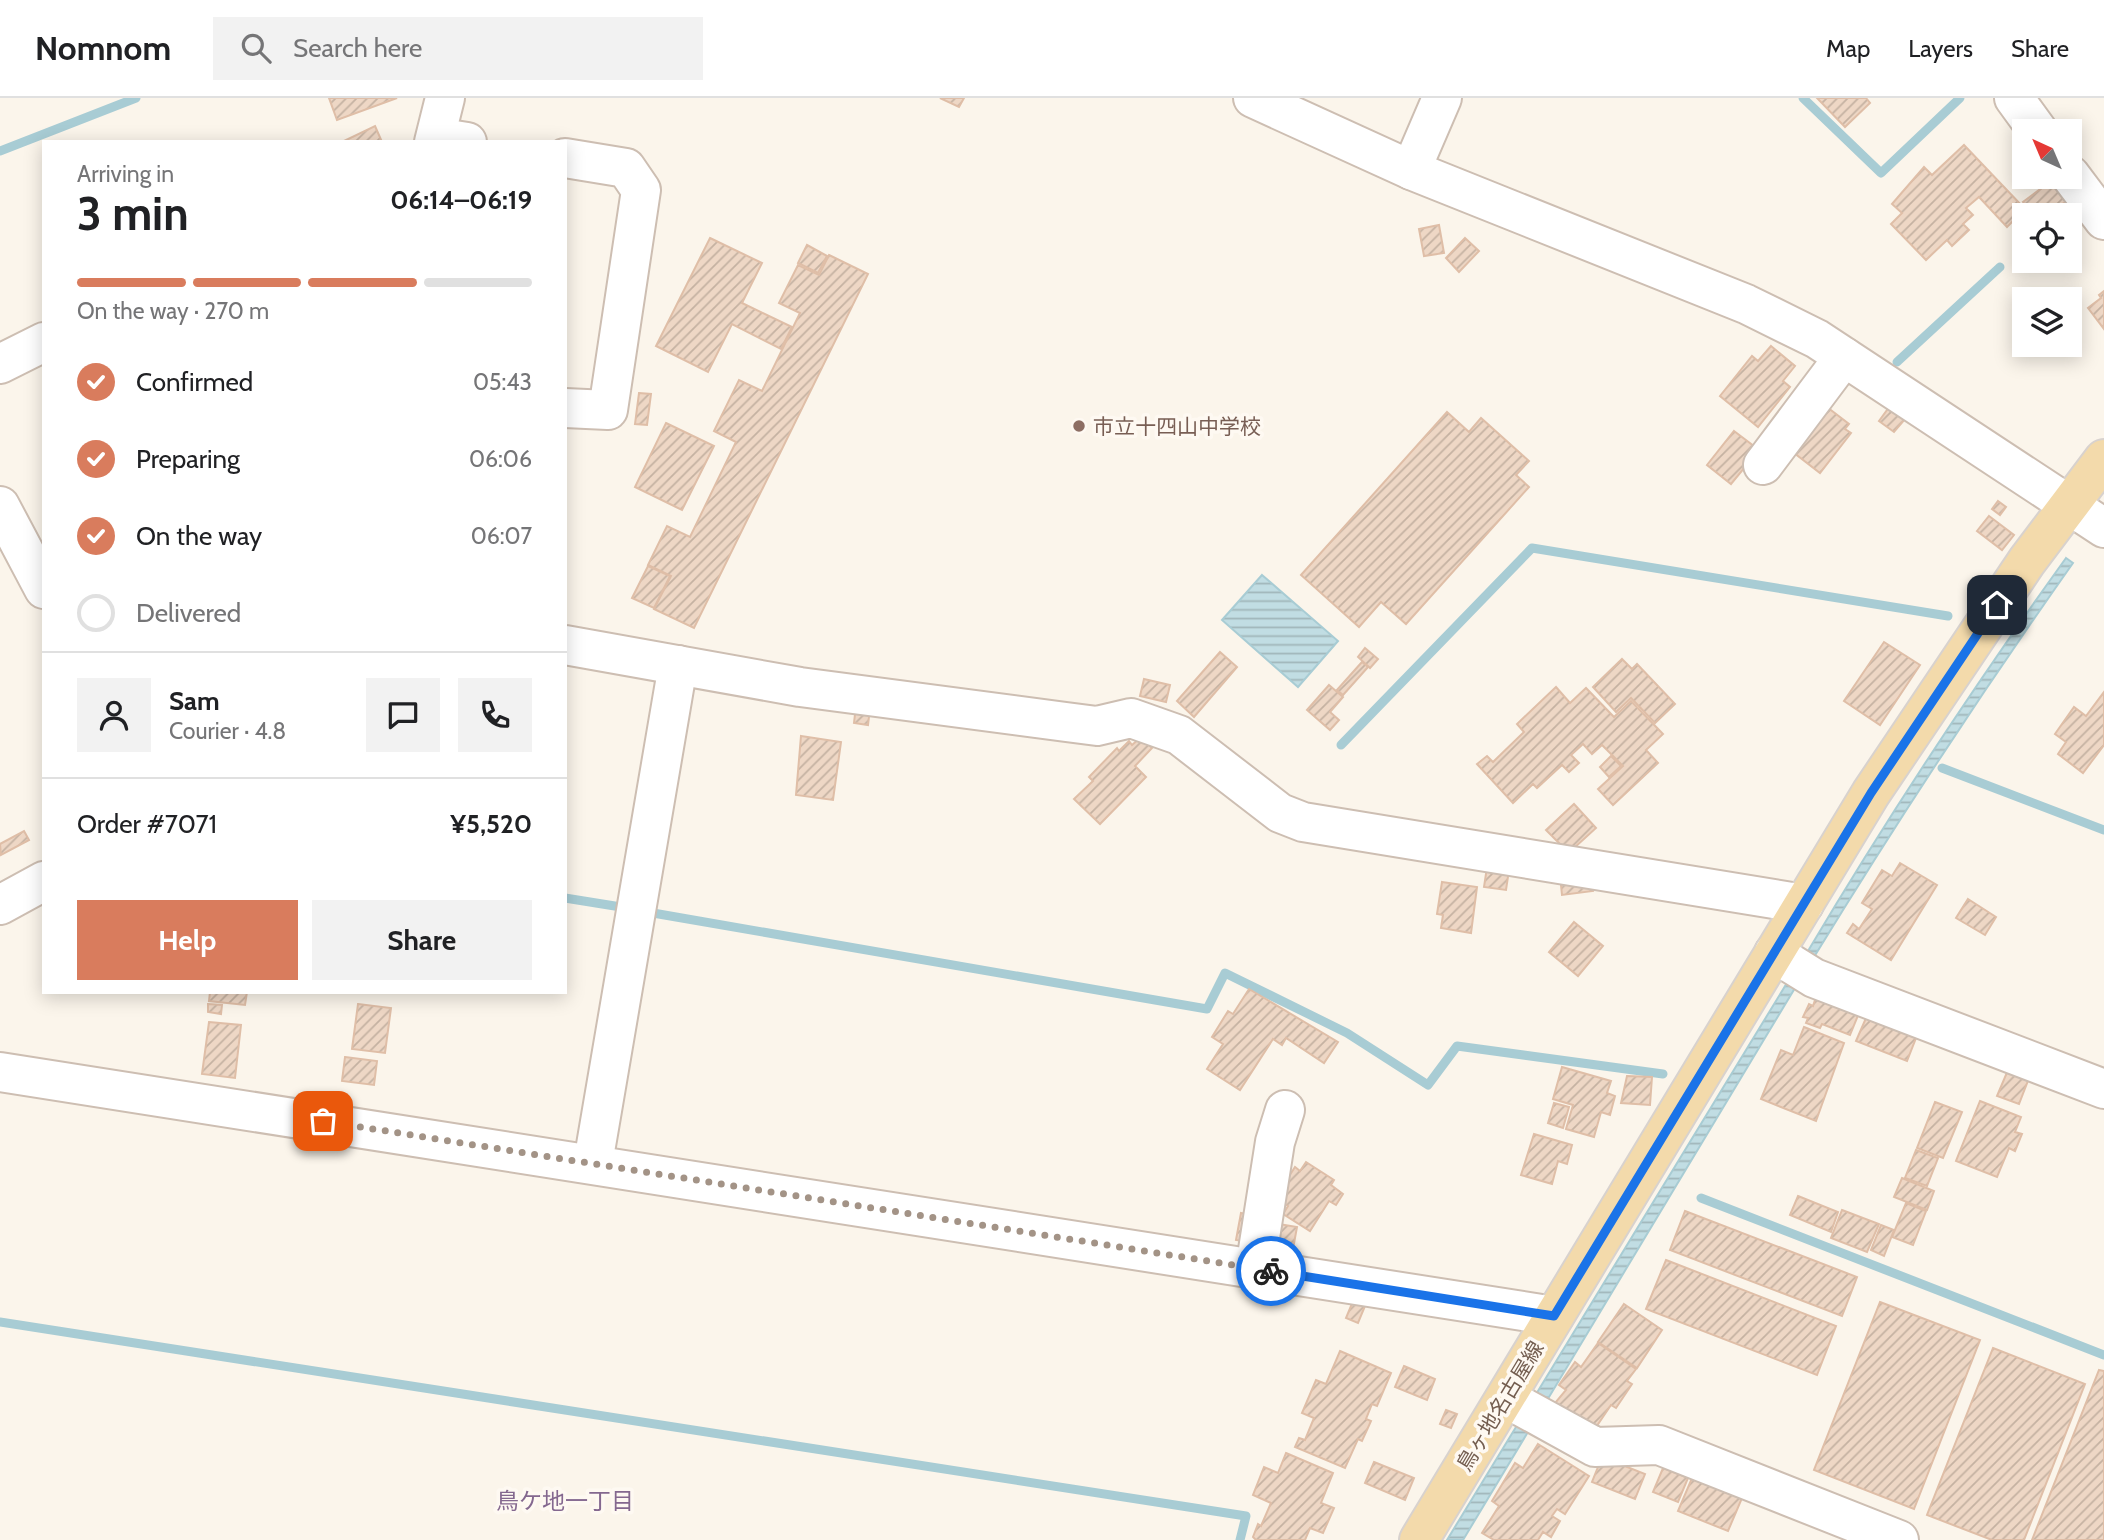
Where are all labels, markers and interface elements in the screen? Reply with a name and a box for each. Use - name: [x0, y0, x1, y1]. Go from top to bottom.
- search box: [213, 17, 703, 80]
- text: Nomnom: [35, 28, 171, 68]
- icon: search: [237, 29, 275, 67]
- text: Search here: [293, 32, 422, 64]
- text: Map: [1826, 34, 1870, 63]
- text: Layers: [1908, 34, 1973, 63]
- text: Share: [2011, 34, 2069, 63]
- north arrow: [2012, 119, 2082, 189]
- map controls: [2012, 119, 2082, 357]
- text: Arriving in: [77, 160, 174, 188]
- text: 06:14–06:19: [390, 184, 532, 216]
- text: 3 min: [77, 186, 189, 242]
- button: locate: [2012, 203, 2082, 273]
- button: layers: [2012, 287, 2082, 357]
- text: On the way · 270 m: [77, 297, 269, 325]
- icon: check: [77, 363, 115, 401]
- text: Confirmed: [136, 366, 253, 398]
- text: 05:43: [473, 368, 532, 396]
- place label: 市立十四山中学校: [1093, 414, 1261, 439]
- marker: 市立十四山中学校: [1071, 418, 1087, 434]
- icon: check: [77, 440, 115, 478]
- text: Preparing: [136, 443, 240, 475]
- text: 06:06: [469, 445, 532, 473]
- icon: check: [77, 517, 115, 555]
- text: On the way: [136, 520, 262, 552]
- text: 06:07: [471, 522, 532, 550]
- pin: [1967, 575, 2027, 635]
- icon: home: [1978, 586, 2016, 624]
- text: Delivered: [136, 597, 241, 629]
- button: person: [77, 678, 151, 752]
- button: chat: [366, 678, 440, 752]
- button: phone: [458, 678, 532, 752]
- text: Sam: [169, 685, 220, 717]
- text: Courier · 4.8: [169, 717, 286, 745]
- text: Order #7071: [77, 808, 217, 840]
- text: ¥5,520: [450, 808, 532, 840]
- button: Help: [77, 900, 298, 980]
- button: Share: [312, 900, 532, 980]
- pin: [293, 1091, 353, 1151]
- icon: bag: [304, 1102, 342, 1140]
- courier: [1236, 1236, 1306, 1306]
- icon: bike: [1252, 1252, 1290, 1290]
- street label: 鳥ヶ地名古屋線: [1451, 1337, 1549, 1475]
- district label: 鳥ケ地一丁目: [496, 1487, 634, 1515]

